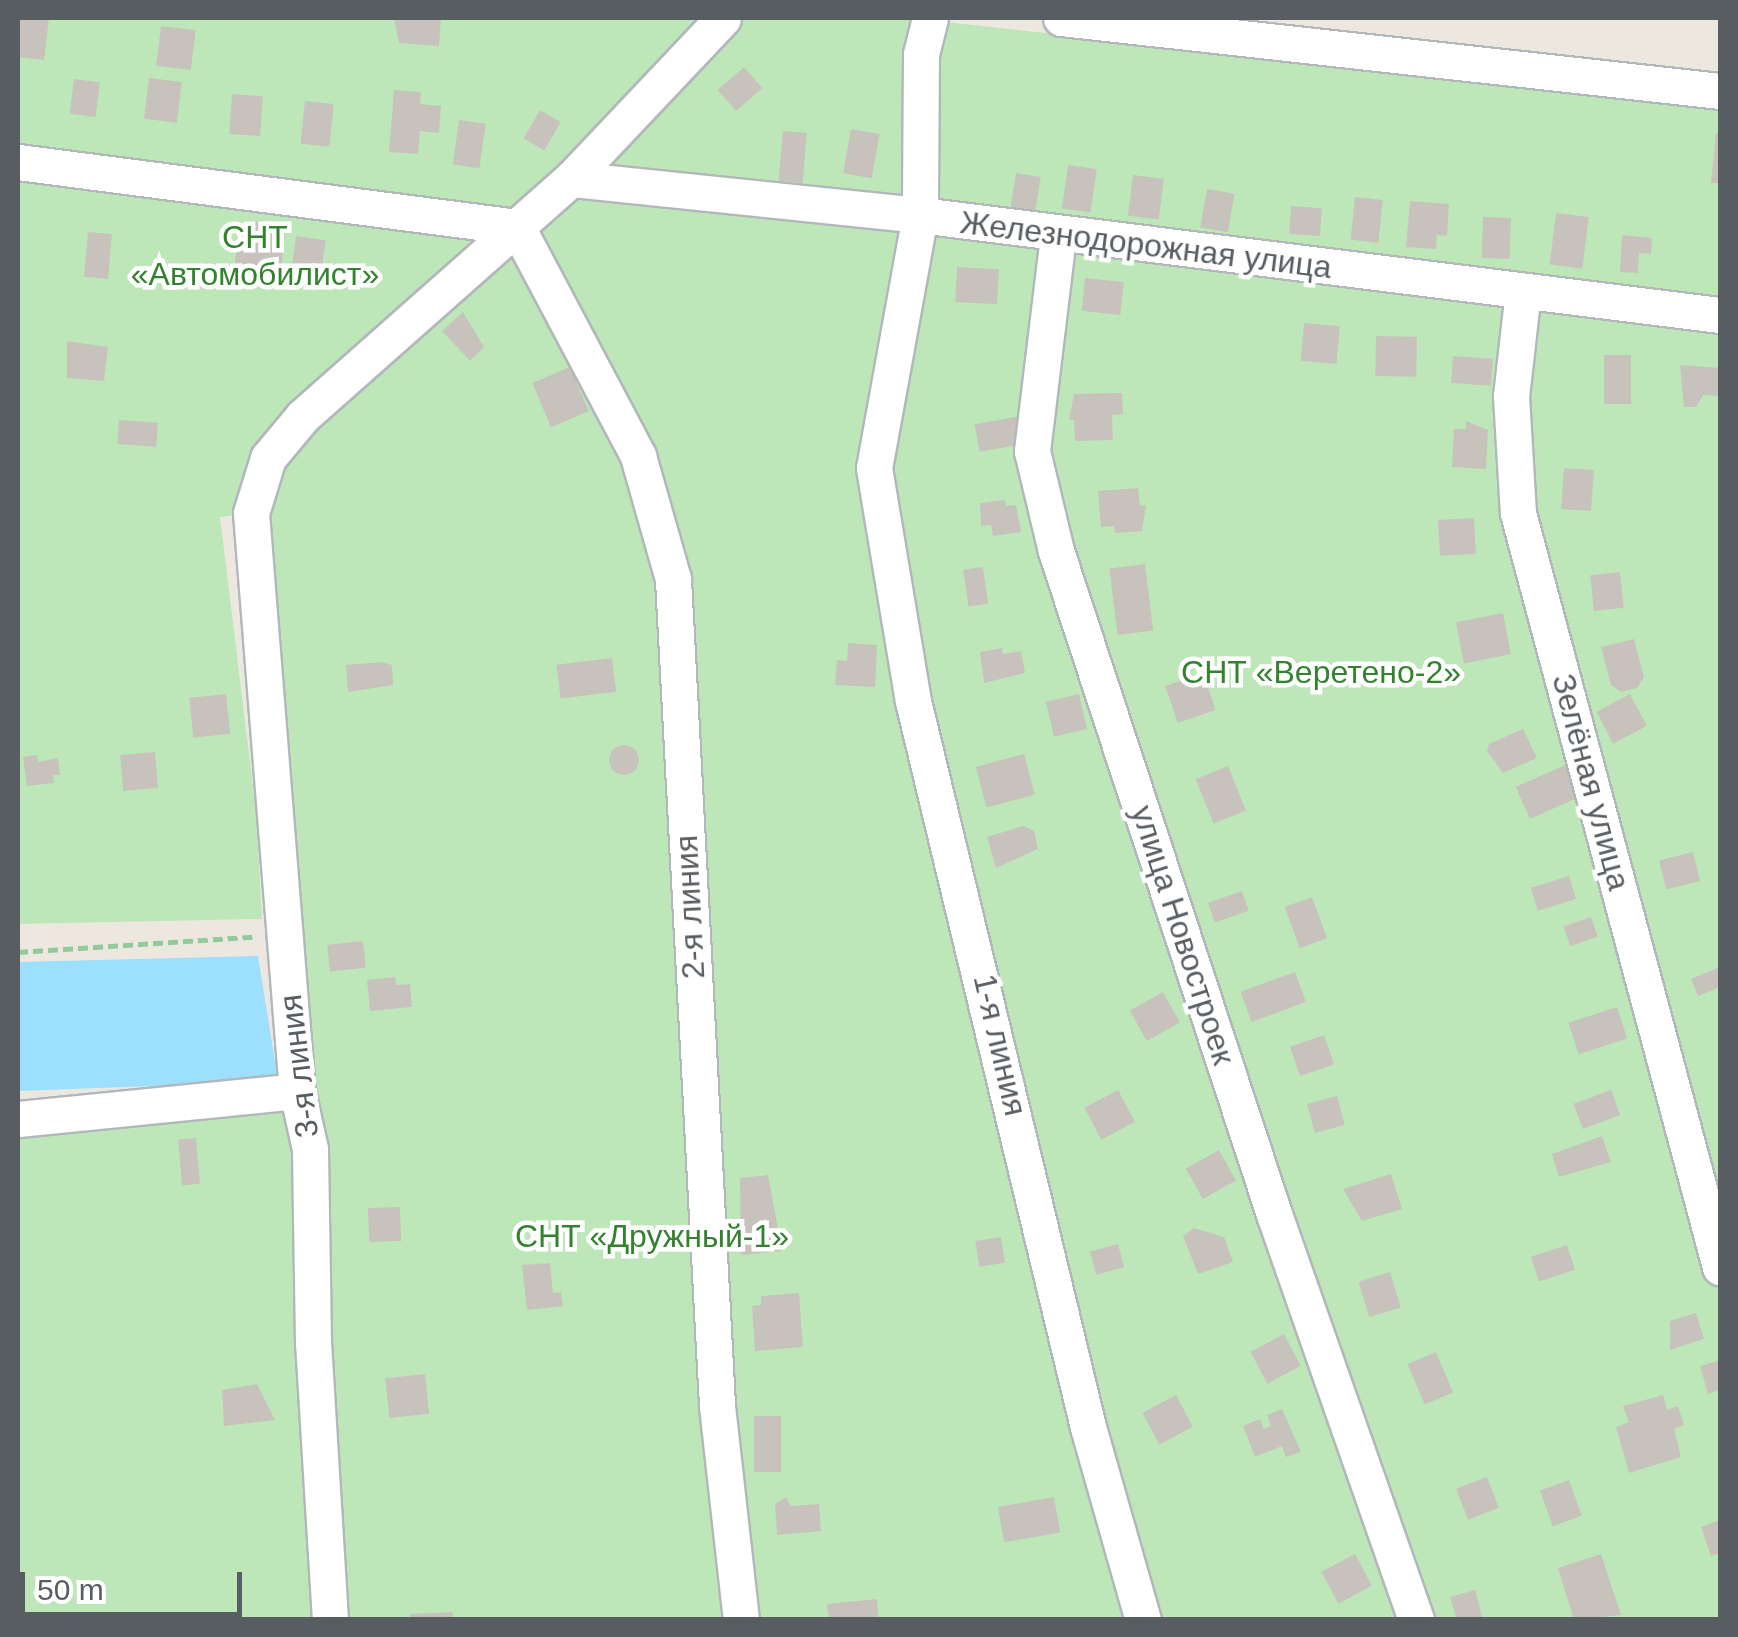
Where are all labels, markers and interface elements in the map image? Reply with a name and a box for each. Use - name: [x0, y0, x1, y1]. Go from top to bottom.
- street label: Железнодорожная улица: [958, 203, 1334, 287]
- park label: СНТ «Автомобилист»: [131, 219, 379, 294]
- park label: СНТ «Веретено-2»: [1181, 653, 1461, 691]
- street label: Зелёная улица: [1544, 670, 1638, 894]
- street label: улица Новостроек: [1123, 801, 1243, 1069]
- street label: 2-я линия: [667, 834, 713, 980]
- street label: 1-я линия: [965, 970, 1035, 1120]
- street label: 3-я линия: [271, 992, 327, 1140]
- park label: СНТ «Дружный-1»: [515, 1217, 789, 1255]
- scale bar: [25, 1552, 248, 1614]
- text: 50 m: [37, 1573, 104, 1606]

